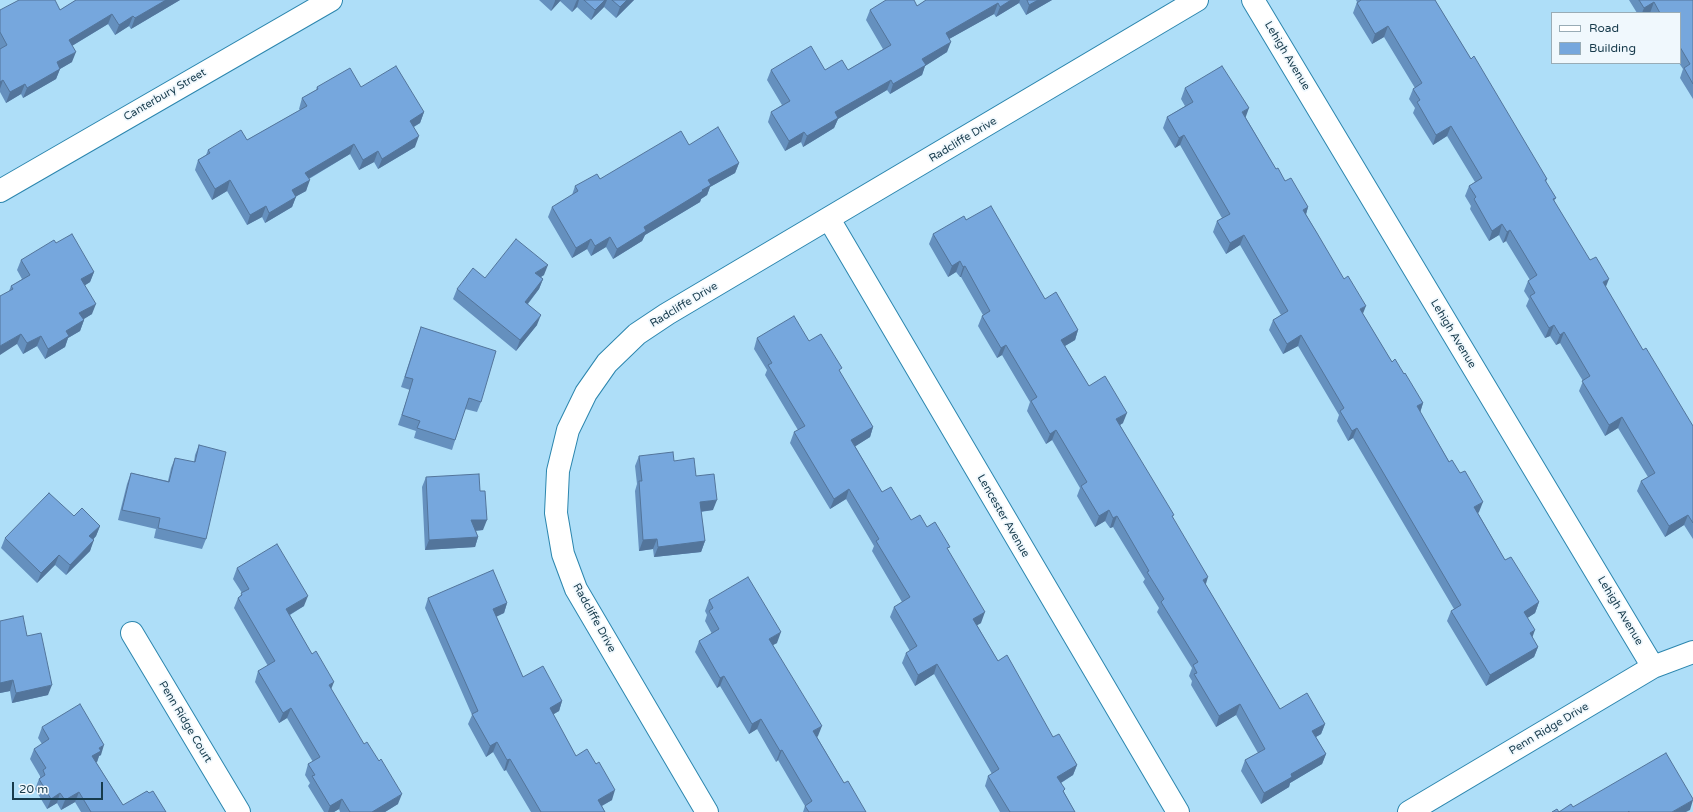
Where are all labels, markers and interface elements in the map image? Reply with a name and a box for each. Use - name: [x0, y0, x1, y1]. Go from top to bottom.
- legend: [1551, 12, 1681, 64]
- street label: Lehigh Avenue: [1261, 19, 1313, 93]
- text: Road: [1589, 21, 1619, 35]
- text: Building: [1589, 41, 1636, 55]
- street label: Canterbury Street: [121, 66, 209, 124]
- street label: Radcliffe Drive: [927, 115, 999, 165]
- street label: Radcliffe Drive: [648, 280, 720, 330]
- street label: Lehigh Avenue: [1427, 297, 1479, 371]
- street label: Lencester Avenue: [974, 472, 1032, 560]
- street label: Lehigh Avenue: [1594, 574, 1646, 648]
- street label: Radcliffe Drive: [570, 581, 618, 655]
- street label: Penn Ridge Court: [156, 679, 214, 765]
- street label: Penn Ridge Drive: [1507, 700, 1591, 758]
- scale bar: [14, 774, 105, 800]
- text: 20 m: [19, 782, 48, 796]

